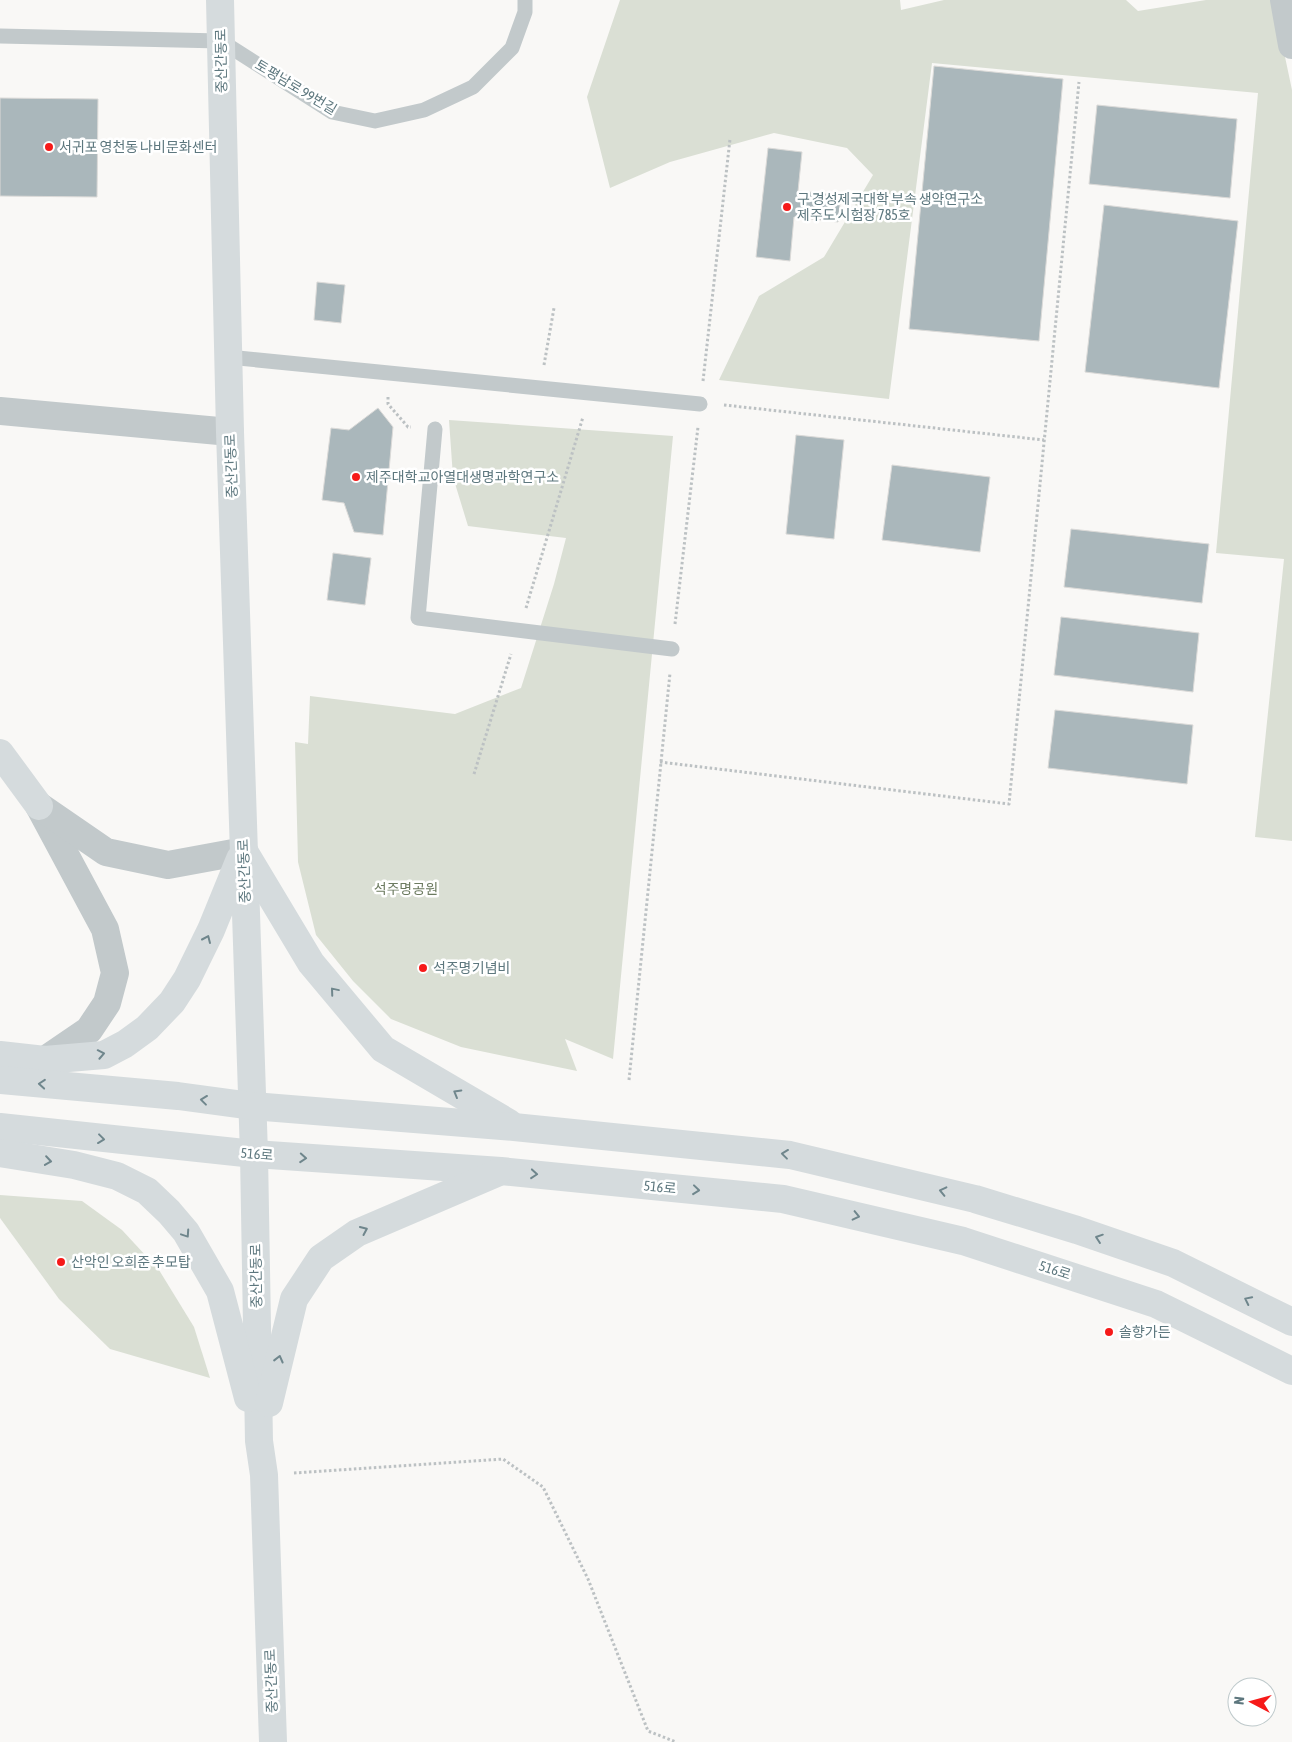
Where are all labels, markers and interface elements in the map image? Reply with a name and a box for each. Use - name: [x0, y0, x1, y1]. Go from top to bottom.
- street label: 중산간동로: [212, 29, 230, 93]
- street label: 토평남로 99번길: [252, 56, 340, 118]
- place label: 서귀포 영천동 나비문화센터: [59, 139, 217, 155]
- marker: 서귀포 영천동 나비문화센터: [43, 141, 55, 153]
- place label: 구 경성제국대학 부속 생약연구소 제주도 시험장 785호: [797, 191, 983, 223]
- marker: 구 경성제국대학 부속 생약연구소 제주도 시험장 785호: [781, 201, 793, 213]
- street label: 중산간동로: [222, 433, 240, 498]
- place label: 제주대학교아열대생명과학연구소: [366, 469, 559, 485]
- marker: 제주대학교아열대생명과학연구소: [350, 471, 362, 483]
- street label: 중산간동로: [235, 838, 253, 903]
- park label: 석주명공원: [374, 881, 438, 897]
- one-way arrow: [200, 935, 211, 944]
- place label: 석주명기념비: [433, 960, 510, 976]
- marker: 석주명기념비: [417, 962, 429, 974]
- one-way arrow: [331, 988, 340, 997]
- one-way arrow: [96, 1050, 105, 1060]
- one-way arrow: [38, 1079, 46, 1090]
- one-way arrow: [454, 1090, 463, 1100]
- one-way arrow: [200, 1095, 208, 1106]
- one-way arrow: [97, 1133, 105, 1144]
- street label: 516로: [240, 1145, 274, 1163]
- one-way arrow: [781, 1150, 789, 1160]
- one-way arrow: [299, 1152, 307, 1163]
- one-way arrow: [44, 1156, 52, 1166]
- one-way arrow: [531, 1169, 539, 1180]
- street label: 516로: [643, 1177, 677, 1197]
- one-way arrow: [692, 1184, 700, 1195]
- one-way arrow: [939, 1186, 948, 1197]
- one-way arrow: [852, 1210, 861, 1221]
- one-way arrow: [359, 1226, 368, 1237]
- one-way arrow: [180, 1228, 190, 1237]
- one-way arrow: [1095, 1234, 1103, 1244]
- street label: 중산간동로: [247, 1244, 265, 1308]
- place label: 산악인 오희준 추모탑: [71, 1254, 191, 1270]
- marker: 산악인 오희준 추모탑: [55, 1256, 67, 1268]
- street label: 516로: [1037, 1257, 1073, 1283]
- one-way arrow: [1244, 1296, 1253, 1306]
- place label: 솔향가든: [1119, 1324, 1171, 1340]
- marker: 솔향가든: [1103, 1326, 1115, 1338]
- one-way arrow: [273, 1355, 284, 1364]
- street label: 중산간동로: [262, 1648, 280, 1713]
- north arrow: [1227, 1677, 1277, 1727]
- text: N: [1231, 1696, 1247, 1706]

